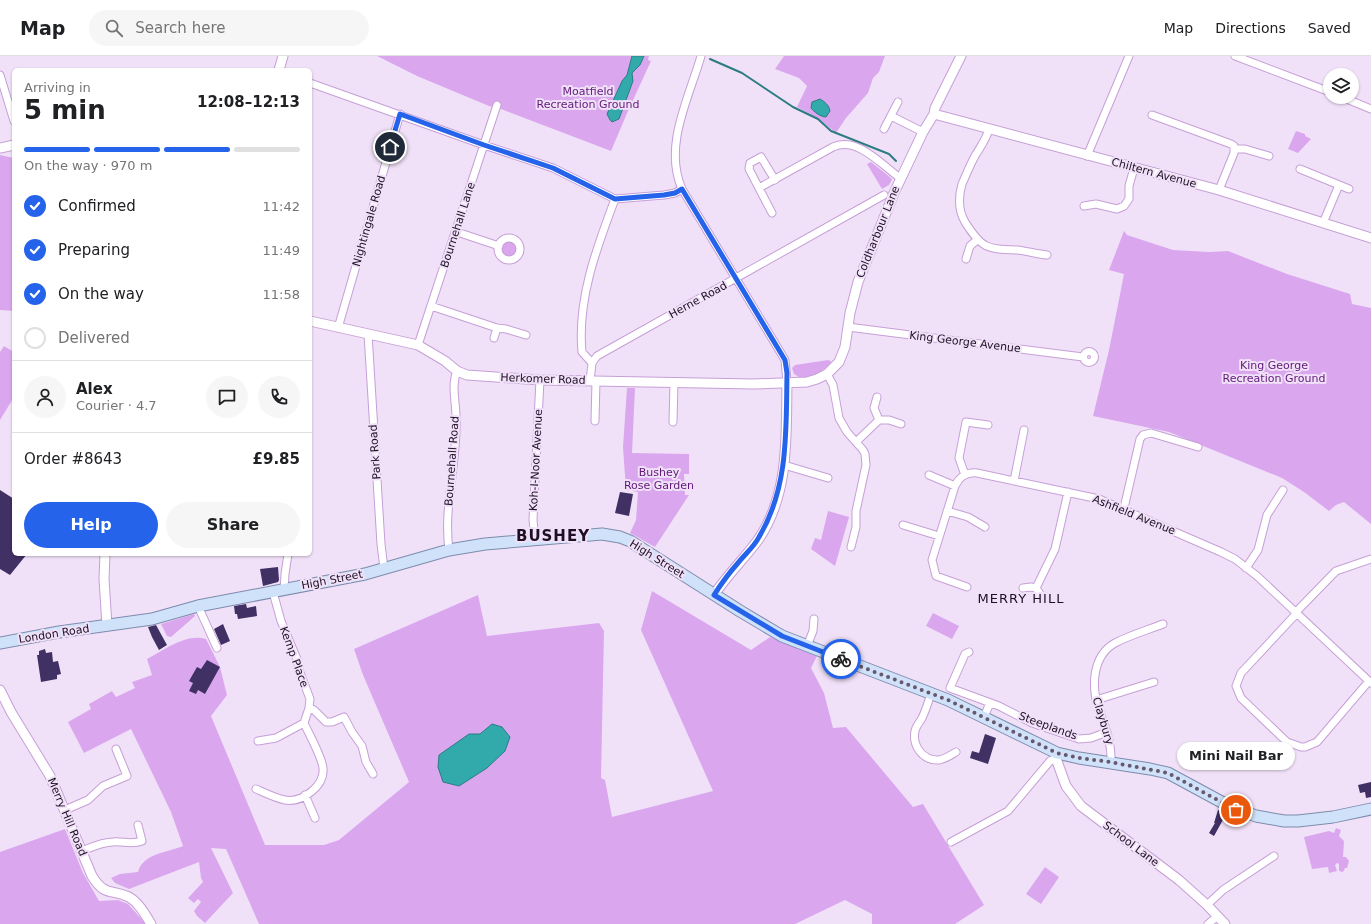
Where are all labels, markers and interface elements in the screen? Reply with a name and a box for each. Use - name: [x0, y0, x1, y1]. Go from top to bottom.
- search box: [89, 10, 369, 46]
- text: Map: [20, 17, 65, 39]
- icon: search: [103, 17, 125, 39]
- text: Search here: [135, 19, 225, 37]
- text: Map: [1164, 20, 1193, 36]
- text: Directions: [1215, 20, 1286, 36]
- text: Saved: [1308, 20, 1351, 36]
- map controls: [1323, 68, 1359, 104]
- button: layers: [1323, 68, 1359, 104]
- text: Arriving in: [24, 80, 91, 95]
- park label: Moatfield Recreation Ground: [537, 85, 639, 111]
- text: 12:08–12:13: [197, 93, 300, 111]
- text: 5 min: [24, 95, 106, 125]
- pin: [373, 130, 407, 164]
- icon: home: [379, 136, 401, 158]
- street label: Chiltern Avenue: [1110, 155, 1198, 191]
- text: On the way · 970 m: [24, 158, 152, 173]
- street label: Nightingale Road: [350, 174, 388, 268]
- street label: Bournehall Lane: [438, 180, 478, 269]
- street label: Coldharbour Lane: [854, 184, 902, 280]
- icon: check: [24, 195, 46, 217]
- text: Confirmed: [58, 197, 136, 215]
- text: 11:42: [263, 199, 300, 214]
- icon: check: [24, 239, 46, 261]
- text: Preparing: [58, 241, 130, 259]
- text: 11:49: [263, 243, 300, 258]
- street label: Herne Road: [667, 279, 729, 321]
- icon: check: [24, 283, 46, 305]
- text: On the way: [58, 285, 144, 303]
- text: 11:58: [263, 287, 300, 302]
- text: Delivered: [58, 329, 130, 347]
- street label: King George Avenue: [909, 329, 1022, 355]
- park label: King George Recreation Ground: [1223, 359, 1325, 385]
- street label: Herkomer Road: [500, 371, 586, 387]
- button: person: [24, 376, 66, 418]
- button: chat: [206, 376, 248, 418]
- button: phone: [258, 376, 300, 418]
- text: Alex: [76, 380, 113, 398]
- text: Courier · 4.7: [76, 398, 157, 413]
- street label: Koh-I-Noor Avenue: [527, 408, 545, 511]
- street label: Bournehall Road: [442, 416, 462, 506]
- street label: Park Road: [367, 424, 383, 480]
- text: Order #8643: [24, 450, 122, 468]
- text: £9.85: [253, 450, 300, 468]
- park label: Bushey Rose Garden: [624, 466, 694, 492]
- street label: Ashfield Avenue: [1091, 492, 1178, 538]
- button: Help: [24, 502, 158, 548]
- button: Share: [166, 502, 300, 548]
- district label: BUSHEY: [516, 527, 590, 545]
- street label: High Street: [627, 537, 687, 581]
- street label: High Street: [300, 568, 364, 592]
- district label: MERRY HILL: [978, 591, 1064, 606]
- street label: London Road: [18, 622, 90, 646]
- street label: Kemp Place: [277, 625, 311, 689]
- courier: [821, 639, 861, 679]
- icon: bike: [830, 648, 852, 670]
- street label: Claybury: [1090, 696, 1117, 747]
- street label: Steeplands: [1017, 709, 1079, 743]
- callout: Mini Nail Bar: [1177, 742, 1295, 770]
- text: Mini Nail Bar: [1189, 748, 1283, 763]
- street label: Merry Hill Road: [45, 776, 89, 858]
- pin: [1219, 793, 1253, 827]
- icon: bag: [1225, 799, 1247, 821]
- street label: School Lane: [1100, 819, 1162, 869]

